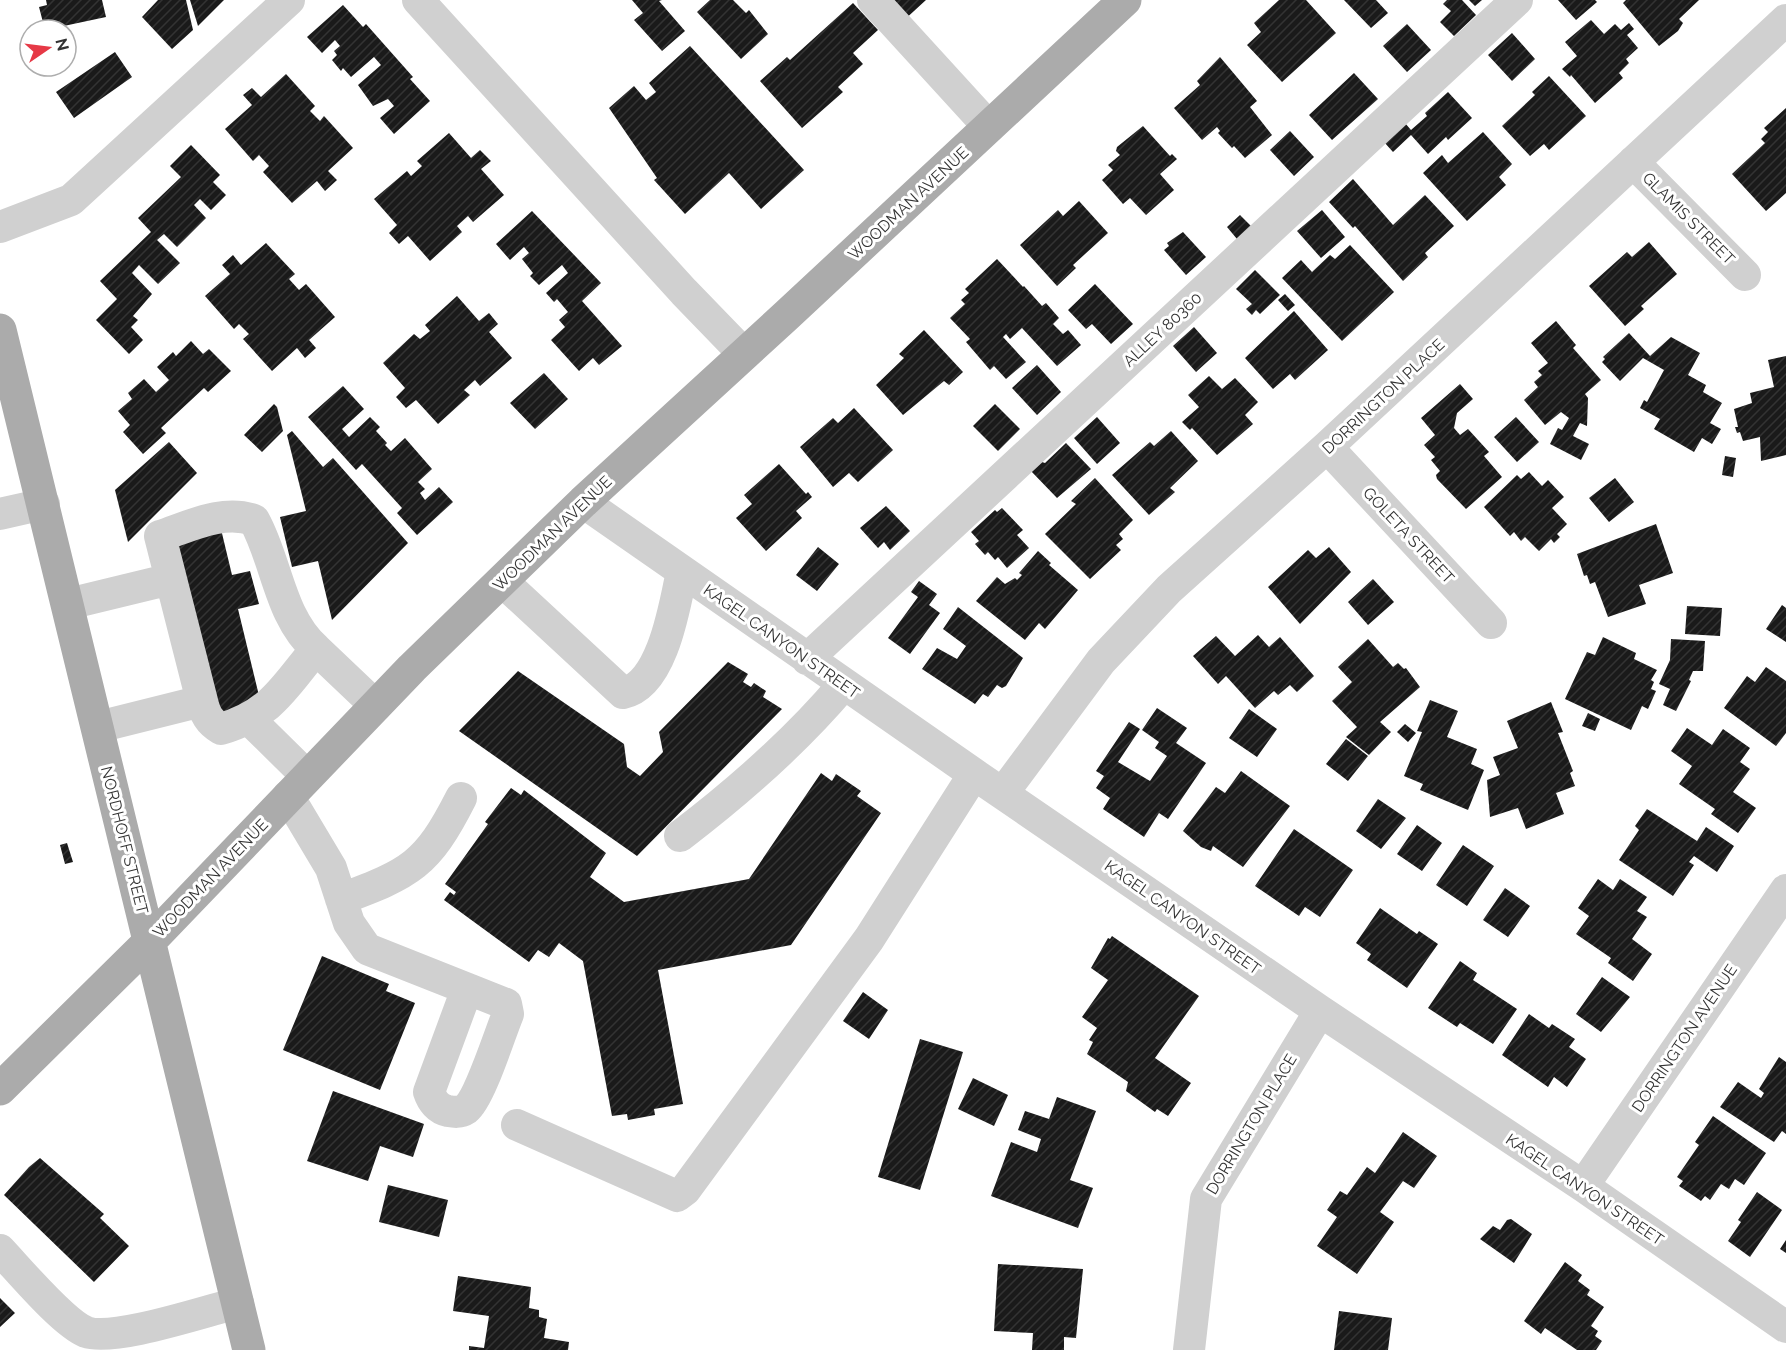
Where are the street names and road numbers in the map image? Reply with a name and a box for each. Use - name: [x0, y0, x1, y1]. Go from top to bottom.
- street label: WOODMAN AVENUE: [844, 143, 973, 264]
- street label: GLAMIS STREET: [1639, 168, 1739, 269]
- street label: ALLEY 80360: [1119, 288, 1206, 371]
- street label: DORRINGTON PLACE: [1318, 335, 1449, 458]
- street label: WOODMAN AVENUE: [489, 472, 616, 595]
- street label: GOLETA STREET: [1359, 483, 1458, 588]
- street label: KAGEL CANYON STREET: [700, 580, 864, 703]
- street label: NORDHOFF STREET: [97, 764, 152, 916]
- street label: WOODMAN AVENUE: [149, 815, 272, 941]
- street label: KAGEL CANYON STREET: [1101, 856, 1265, 979]
- street label: DORRINGTON AVENUE: [1628, 961, 1741, 1116]
- street label: DORRINGTON PLACE: [1202, 1051, 1301, 1198]
- street label: KAGEL CANYON STREET: [1502, 1130, 1667, 1249]

